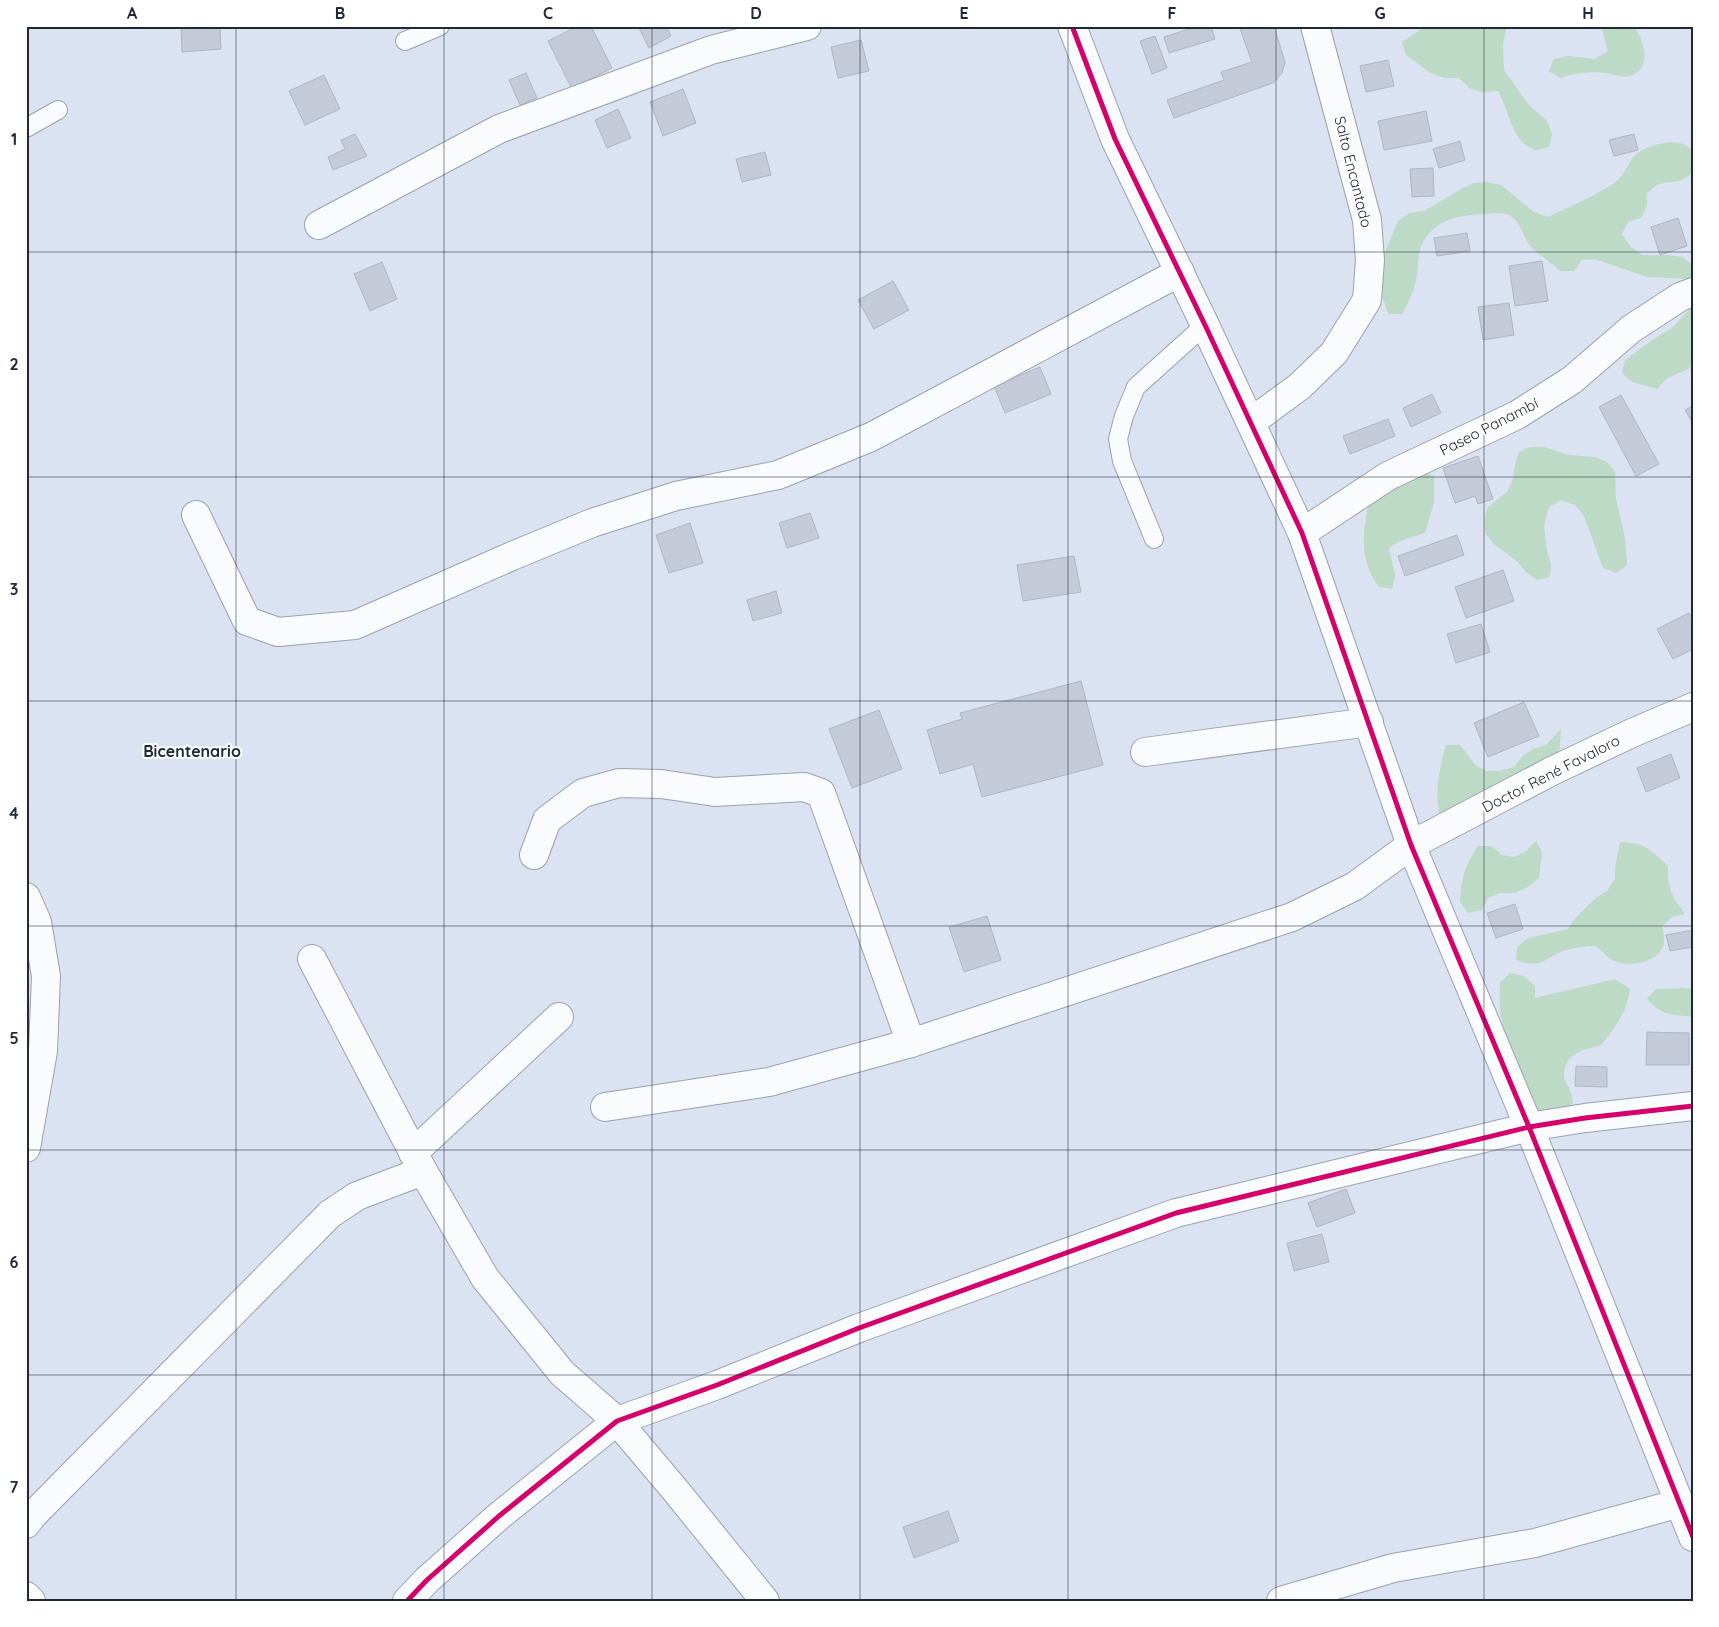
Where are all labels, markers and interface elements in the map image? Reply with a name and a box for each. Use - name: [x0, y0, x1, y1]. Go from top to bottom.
- text: A: [127, 3, 138, 23]
- text: B: [335, 3, 345, 23]
- text: C: [543, 3, 553, 23]
- text: D: [750, 3, 762, 23]
- text: E: [959, 3, 969, 23]
- text: F: [1168, 3, 1177, 23]
- text: G: [1374, 3, 1386, 23]
- text: H: [1582, 3, 1594, 23]
- street label: Salto Encantado: [1330, 114, 1377, 230]
- text: 1: [11, 129, 17, 149]
- text: 2: [9, 354, 19, 374]
- street label: Paseo Panambí: [1436, 393, 1542, 460]
- text: 3: [10, 579, 18, 599]
- street label: Doctor René Favaloro: [1479, 731, 1623, 817]
- district label: Bicentenario: [143, 741, 241, 761]
- text: 4: [9, 803, 19, 823]
- text: 5: [9, 1028, 19, 1048]
- text: 6: [10, 1252, 19, 1272]
- text: 7: [10, 1477, 19, 1497]

